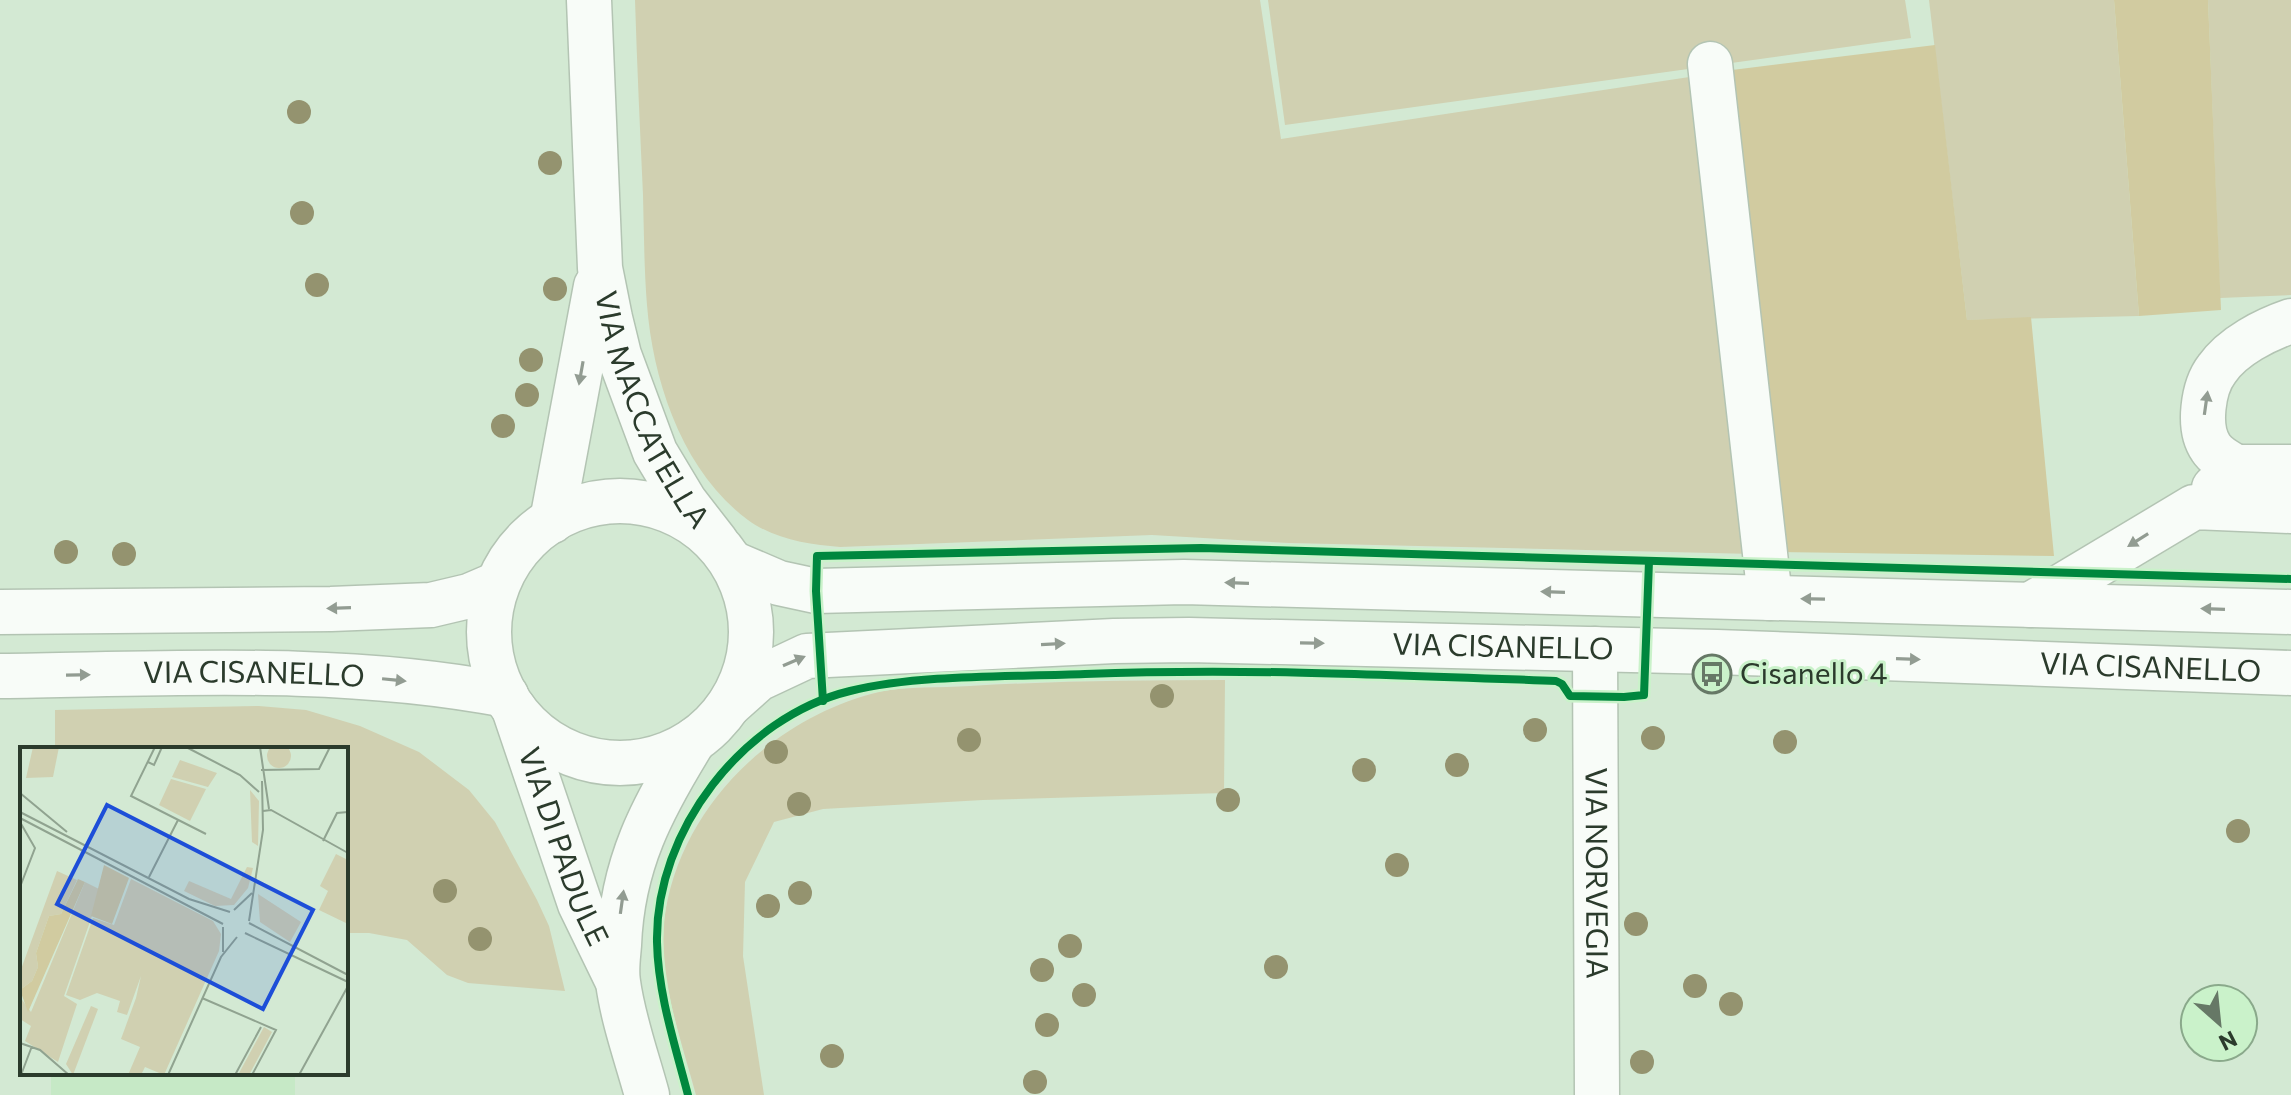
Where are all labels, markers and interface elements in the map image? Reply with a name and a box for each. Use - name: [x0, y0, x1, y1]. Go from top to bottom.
- street label: VIA MACCATELLA: [589, 288, 719, 534]
- one-way arrow: [574, 361, 587, 386]
- one-way arrow: [2200, 390, 2213, 415]
- one-way arrow: [2127, 533, 2149, 547]
- one-way arrow: [1224, 577, 1249, 589]
- one-way arrow: [1540, 586, 1565, 599]
- one-way arrow: [1800, 593, 1825, 605]
- one-way arrow: [326, 602, 351, 615]
- one-way arrow: [2200, 603, 2225, 616]
- street label: VIA CISANELLO: [1392, 624, 1614, 666]
- one-way arrow: [1041, 637, 1066, 650]
- one-way arrow: [1300, 637, 1325, 649]
- street label: VIA CISANELLO: [2039, 643, 2262, 688]
- street label: VIA CISANELLO: [143, 652, 366, 693]
- bus stop icon: Cisanello 4: [1691, 653, 1733, 695]
- place label: Cisanello 4: [1740, 653, 1888, 690]
- one-way arrow: [1896, 653, 1921, 666]
- one-way arrow: [782, 655, 806, 668]
- one-way arrow: [66, 669, 91, 681]
- one-way arrow: [382, 674, 407, 687]
- street label: VIA DI PADULE: [512, 742, 618, 951]
- inset map: [20, 747, 348, 1075]
- street label: VIA NORVEGIA: [1580, 767, 1617, 979]
- one-way arrow: [616, 889, 629, 914]
- north arrow: [2179, 983, 2259, 1063]
- text: N: [2215, 1025, 2242, 1057]

